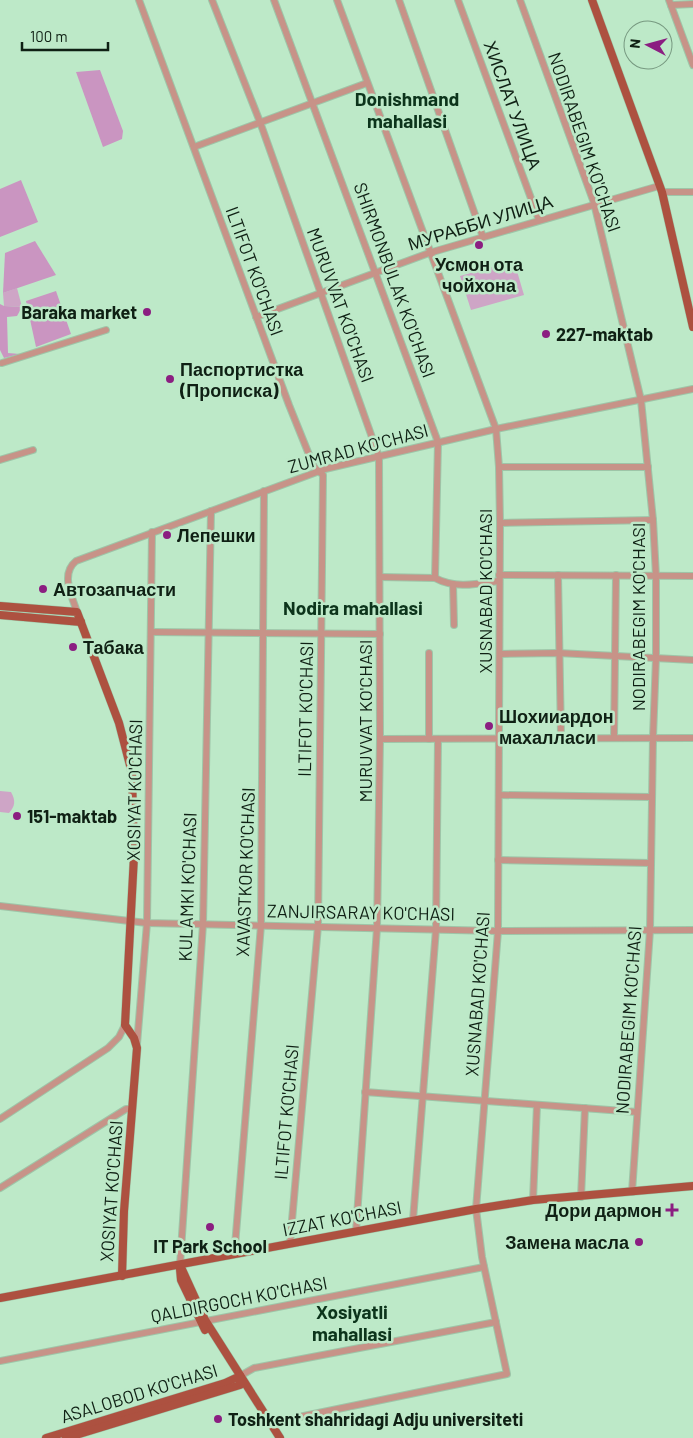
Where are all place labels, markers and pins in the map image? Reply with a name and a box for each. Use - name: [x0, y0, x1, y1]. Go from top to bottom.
- marker: Усмон ота чойхона: [473, 239, 485, 251]
- place label: Усмон ота чойхона: [435, 253, 524, 296]
- place label: Baraka market: [21, 301, 137, 323]
- marker: Baraka market: [141, 306, 153, 318]
- place label: 227-maktab: [556, 323, 653, 345]
- marker: 227-maktab: [540, 328, 552, 340]
- place label: Паспортистка (Прописка): [179, 358, 304, 401]
- marker: Паспортистка (Прописка): [164, 373, 176, 385]
- place label: Лепешки: [177, 524, 256, 546]
- marker: Лепешки: [161, 529, 173, 541]
- place label: Автозапчасти: [53, 578, 176, 600]
- marker: Автозапчасти: [37, 583, 49, 595]
- place label: Табака: [83, 636, 145, 658]
- marker: Табака: [67, 641, 79, 653]
- place label: Шохииардон махалласи: [499, 705, 614, 748]
- marker: Шохииардон махалласи: [483, 720, 495, 732]
- place label: 151-maktab: [27, 805, 117, 827]
- marker: 151-maktab: [11, 810, 23, 822]
- place label: Дори дармон: [545, 1199, 662, 1221]
- marker: Дори дармон: [666, 1204, 678, 1216]
- marker: IT Park School: [204, 1221, 216, 1233]
- place label: Замена масла: [505, 1231, 630, 1253]
- place label: IT Park School: [153, 1235, 267, 1257]
- marker: Замена масла: [633, 1236, 645, 1248]
- place label: Toshkent shahridagi Adju universiteti: [228, 1408, 523, 1430]
- marker: Toshkent shahridagi Adju universiteti: [212, 1413, 224, 1425]

